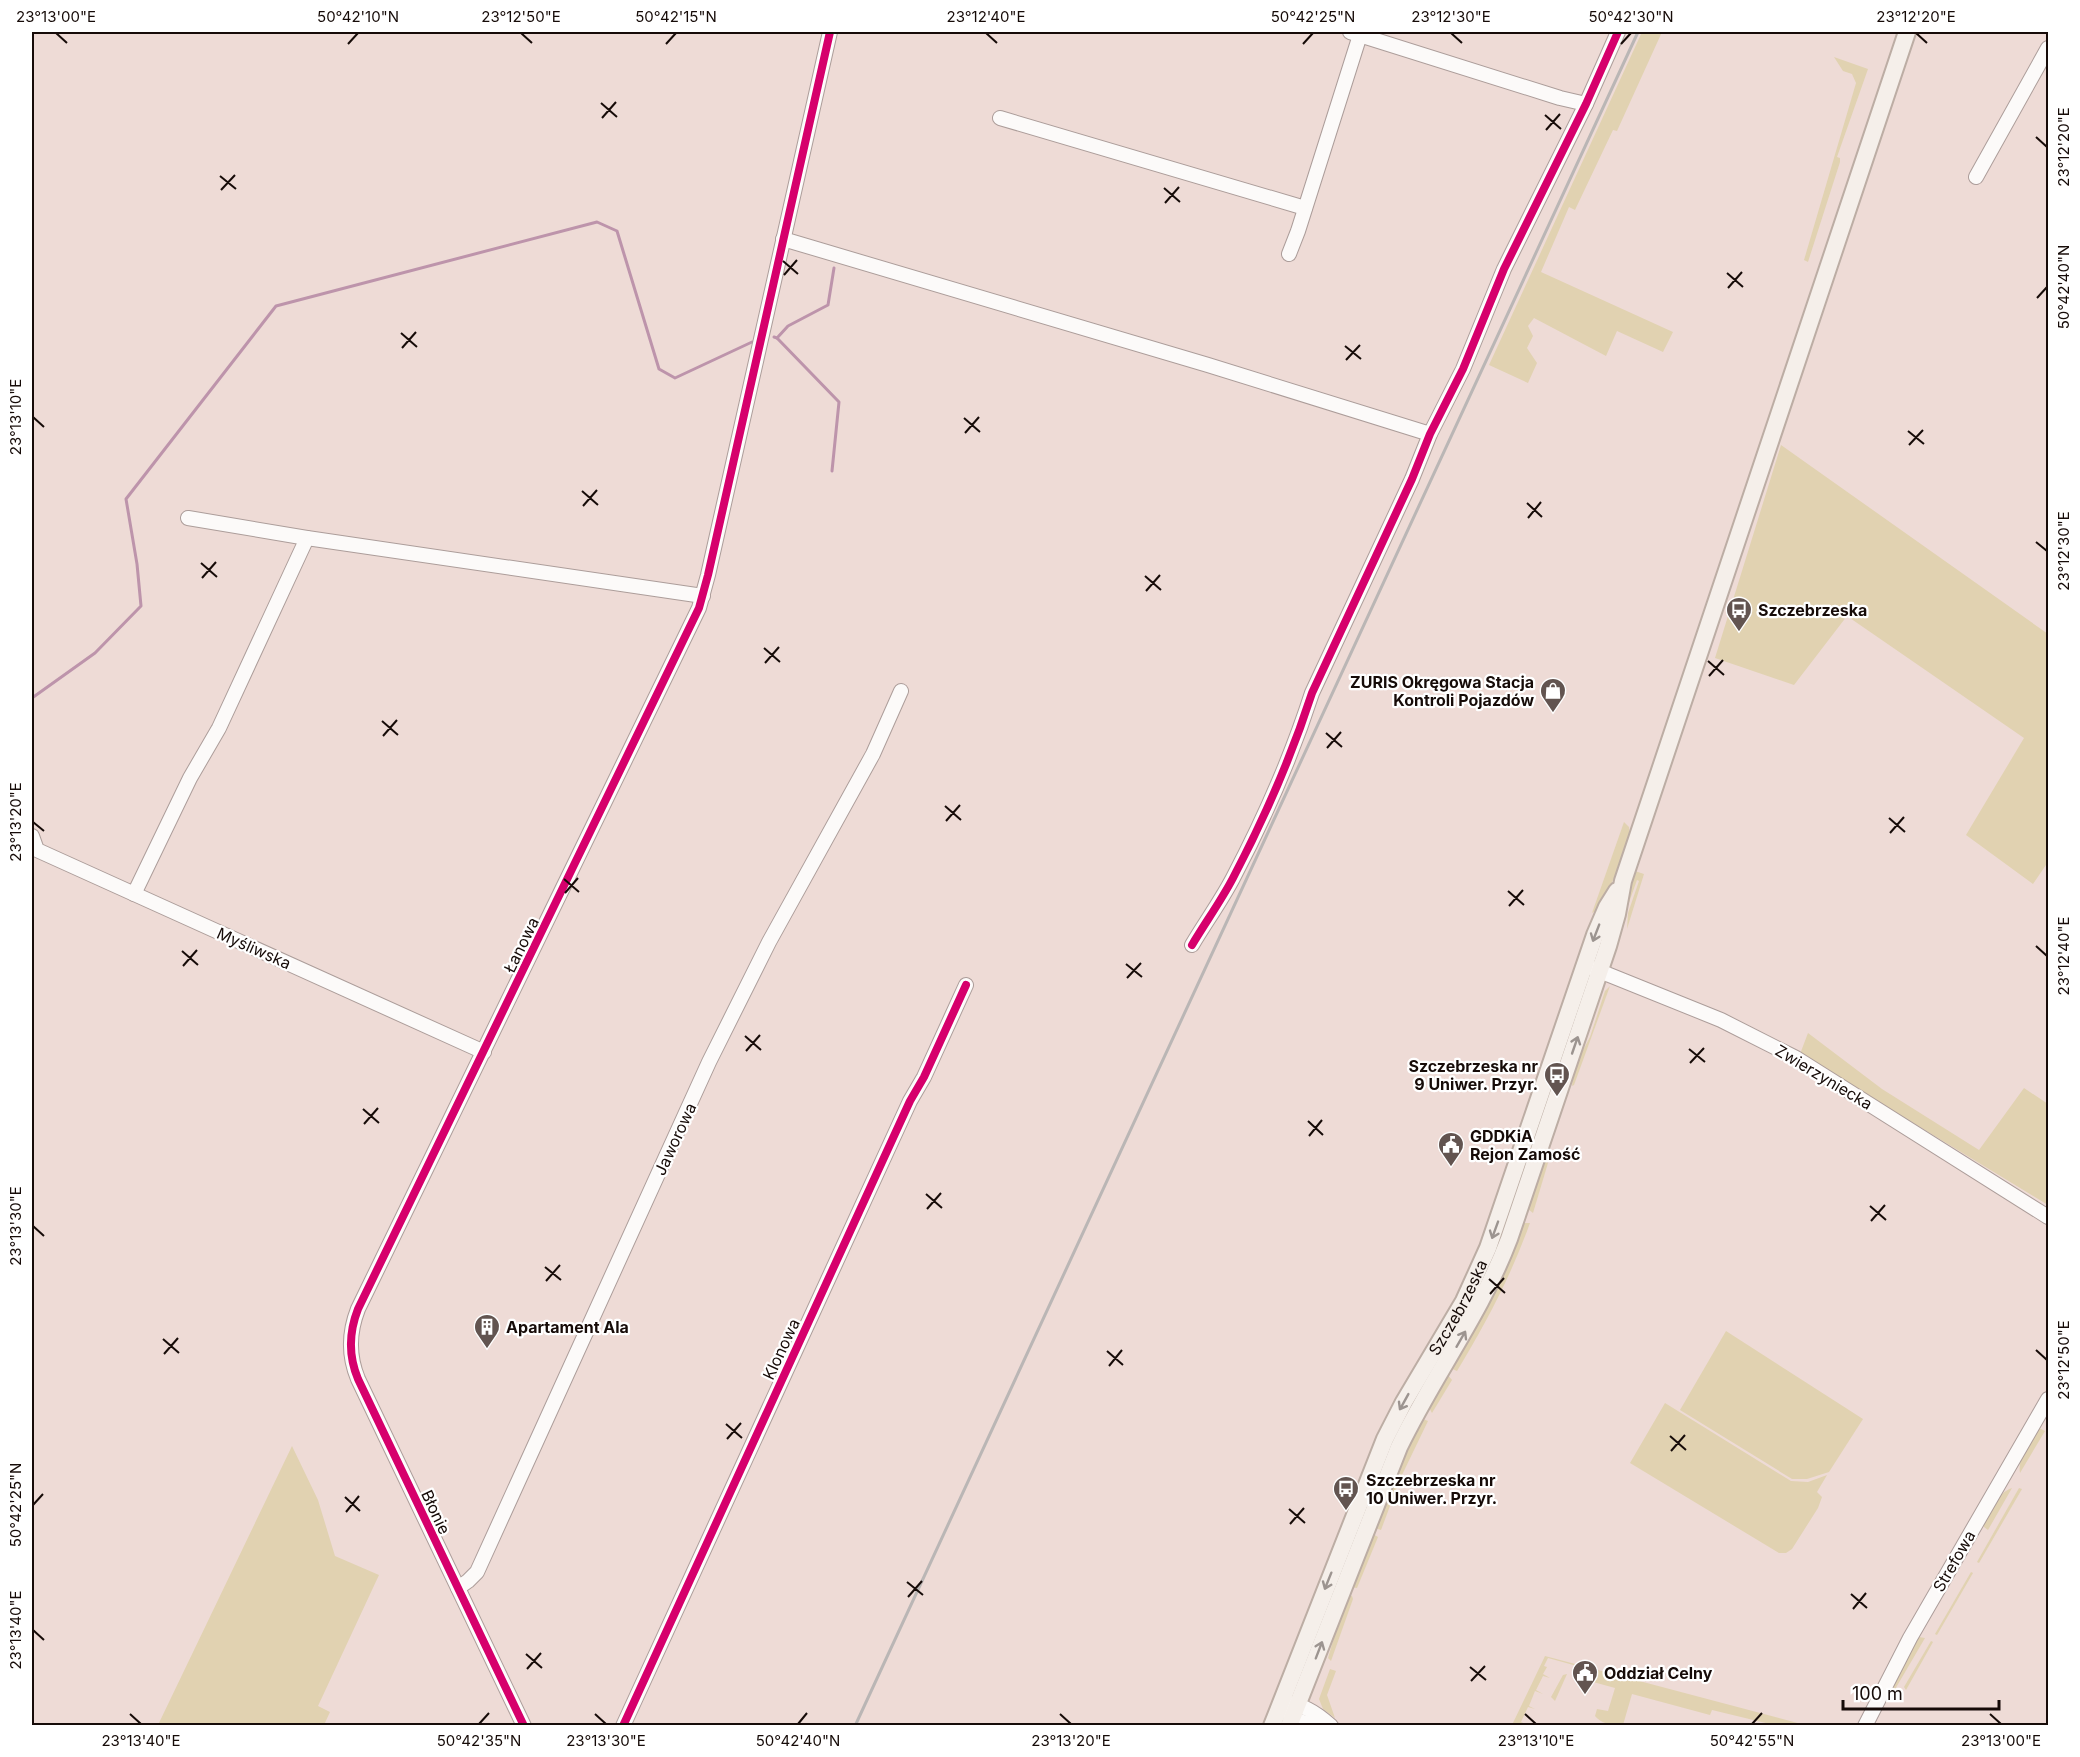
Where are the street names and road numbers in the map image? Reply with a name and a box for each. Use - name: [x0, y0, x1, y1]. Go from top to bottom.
- street label: Łanowa: [499, 914, 543, 976]
- street label: Myśliwska: [214, 923, 294, 973]
- street label: Zwierzyniecka: [1772, 1040, 1876, 1114]
- street label: Jaworowa: [650, 1100, 700, 1178]
- street label: Szczebrzeska: [1424, 1256, 1491, 1359]
- street label: Klonowa: [758, 1315, 804, 1383]
- street label: Błonie: [417, 1487, 455, 1537]
- street label: Strefowa: [1928, 1527, 1980, 1595]

